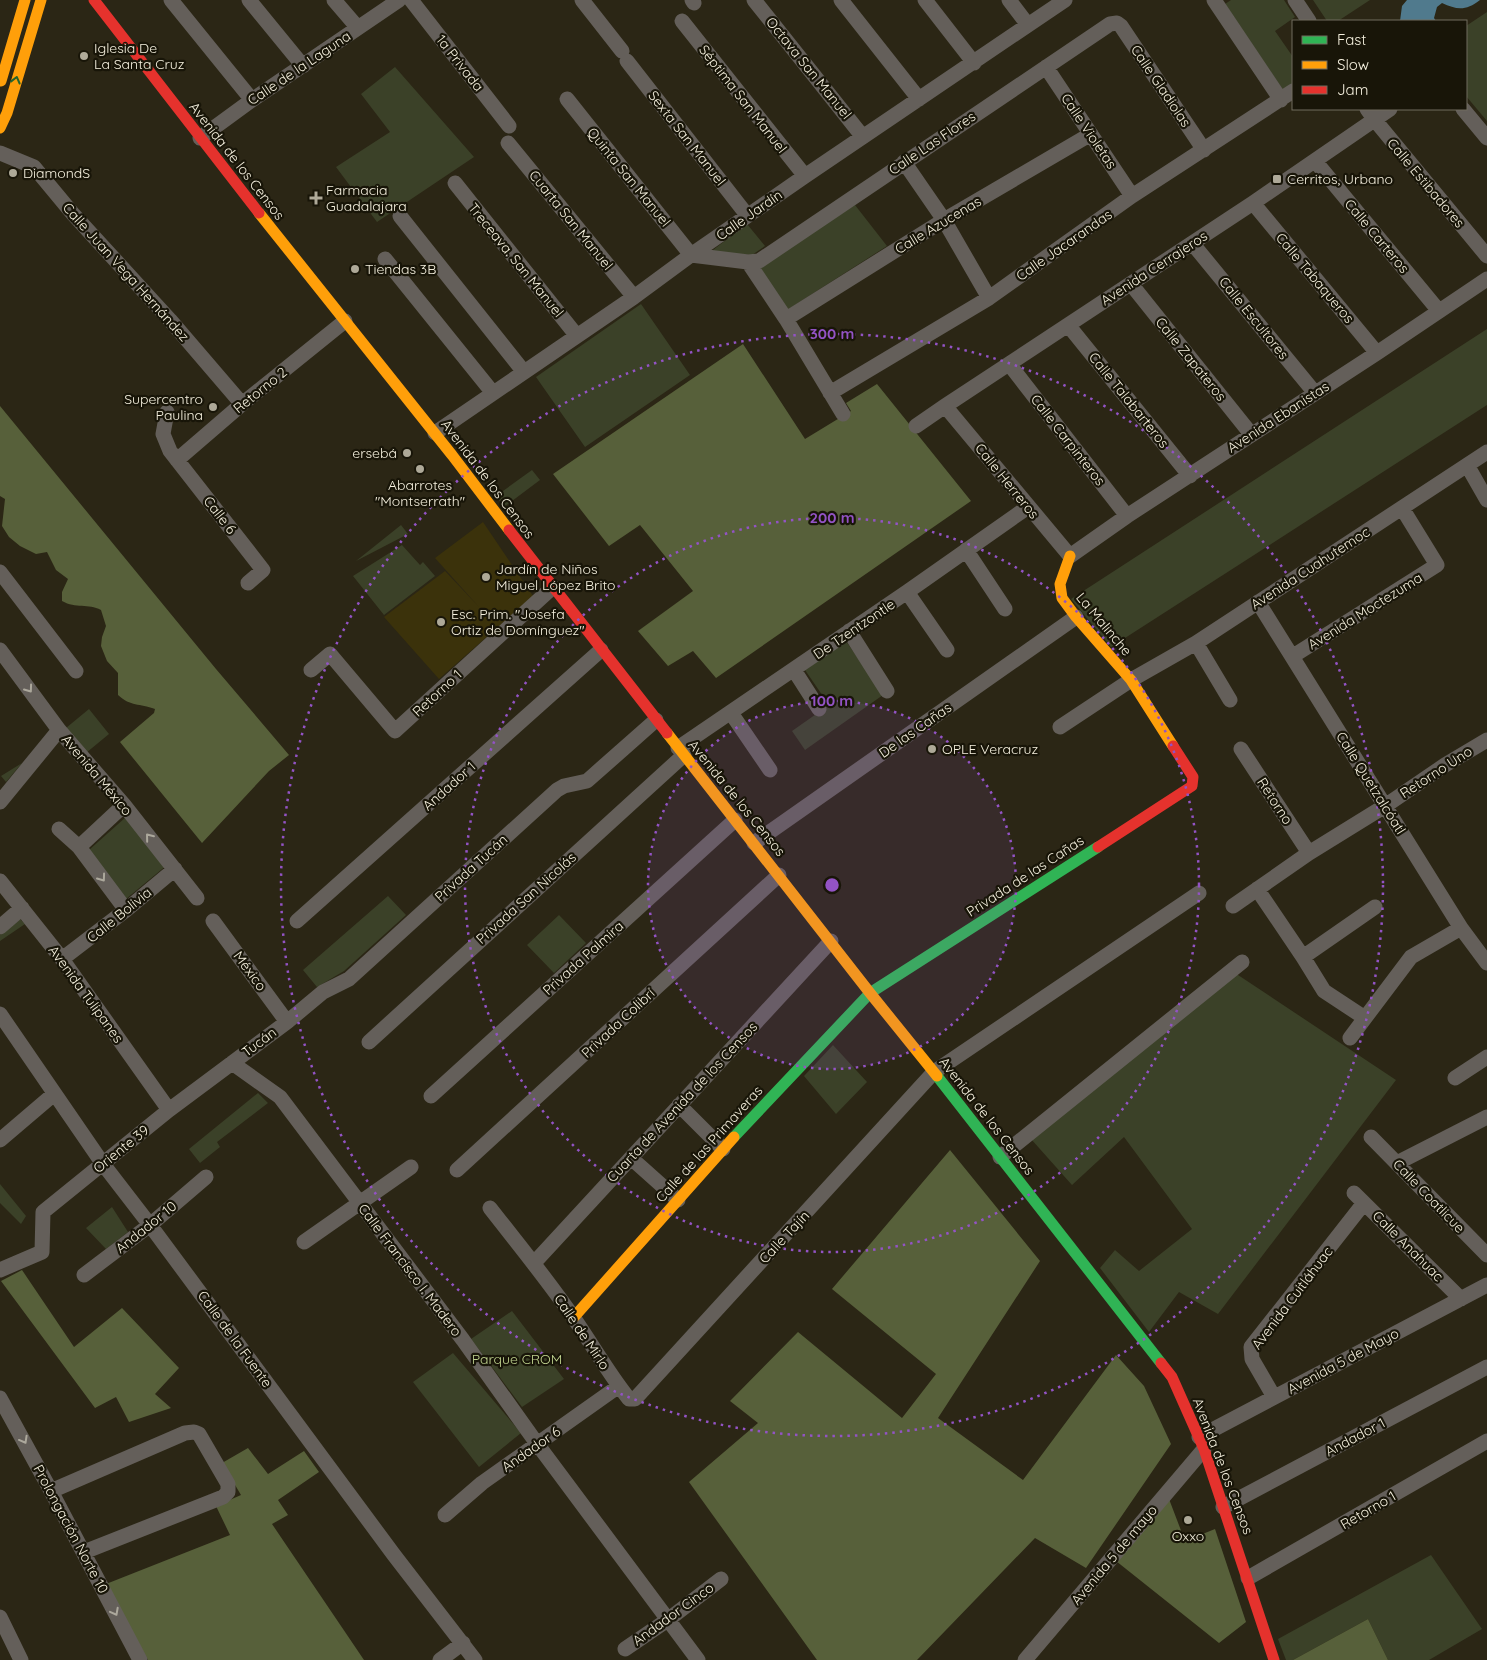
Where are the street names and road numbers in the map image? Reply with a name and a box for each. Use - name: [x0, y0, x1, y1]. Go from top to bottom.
- street label: Octava San Manuel: [762, 13, 856, 123]
- street label: Calle de la Laguna: [244, 27, 354, 109]
- street label: 1a Privada: [432, 31, 488, 95]
- street label: Séptima San Manuel: [695, 41, 791, 157]
- street label: Calle Gladiolas: [1127, 41, 1195, 131]
- street label: Sexta San Manuel: [644, 87, 730, 189]
- street label: Calle Violetas: [1057, 90, 1121, 172]
- street label: Avenida de los Censos: [185, 98, 289, 224]
- street label: Calle Las Flores: [885, 107, 979, 179]
- street label: Quinta San Manuel: [583, 124, 675, 230]
- street label: Calle Estibadores: [1383, 135, 1469, 231]
- street label: Cuarta San Manuel: [525, 166, 617, 274]
- street label: Calle Jardín: [712, 186, 786, 244]
- street label: Calle Azucenas: [891, 192, 985, 258]
- street label: Calle Carteros: [1341, 195, 1413, 277]
- street label: Calle Juan Vega Hernández: [59, 199, 193, 345]
- street label: Treceava. San Manuel: [464, 199, 568, 321]
- street label: Calle Jacarandas: [1012, 205, 1116, 285]
- street label: Avenida Cerrajeros: [1097, 227, 1211, 309]
- street label: Calle Tabaqueros: [1272, 229, 1358, 327]
- street label: Calle Escultores: [1215, 273, 1293, 363]
- street label: Calle Zapateros: [1152, 313, 1230, 405]
- street label: Calle Talabarteros: [1085, 349, 1173, 451]
- street label: Retorno 2: [230, 363, 291, 417]
- street label: Avenida Ebanistas: [1224, 377, 1332, 457]
- street label: Calle Carpinteros: [1027, 391, 1109, 489]
- street label: Avenida de los Censos: [437, 416, 539, 542]
- street label: Calle Herreros: [971, 440, 1043, 522]
- street label: Calle 6: [200, 492, 241, 538]
- street label: Avenida Cuahutemoc: [1247, 523, 1373, 613]
- street label: Avenida Moctezuma: [1304, 569, 1426, 653]
- street label: La Malinche: [1072, 589, 1136, 659]
- street label: De Tzentzontle: [810, 595, 898, 663]
- street label: Retorno 1: [408, 666, 466, 720]
- street label: De las Cañas: [875, 698, 955, 762]
- street label: Calle Quetzalcóatl: [1332, 728, 1410, 838]
- street label: Avenida México: [58, 731, 136, 819]
- street label: Avenida de los Censos: [684, 736, 790, 860]
- street label: Retorno Uno: [1396, 742, 1476, 802]
- street label: Andador 1: [419, 757, 479, 815]
- street label: Retorno: [1253, 774, 1297, 828]
- street label: Privada Tucán: [431, 831, 511, 905]
- street label: Privada de las Cañas: [963, 831, 1087, 921]
- street label: Privada San Nicolás: [472, 848, 580, 948]
- street label: Calle Bolivia: [83, 883, 155, 947]
- street label: Privada Palmira: [539, 917, 627, 999]
- street label: Avenida Tulipanes: [45, 942, 127, 1046]
- street label: México: [230, 948, 270, 994]
- street label: Privada Colibrí: [577, 984, 659, 1062]
- street label: Cuarta de Avenida de los Censos: [603, 1018, 761, 1186]
- street label: Tucán: [238, 1023, 280, 1061]
- street label: Avenida de los Censos: [935, 1053, 1039, 1179]
- street label: Calle de las Primaveras: [652, 1082, 766, 1206]
- street label: Oriente 39: [89, 1121, 153, 1177]
- street label: Calle Coatlicue: [1389, 1155, 1469, 1237]
- street label: Andador 10: [112, 1197, 180, 1257]
- street label: Calle Francisco I. Madero: [354, 1200, 466, 1340]
- street label: Calle Tajín: [755, 1207, 813, 1267]
- street label: Calle Anahuac: [1369, 1207, 1447, 1285]
- street label: Avenida Cuitláhuac: [1247, 1243, 1337, 1353]
- street label: Calle de la Fuente: [194, 1287, 276, 1391]
- street label: Calle de Mirlo: [550, 1291, 614, 1373]
- street label: Avenida 5 de Mayo: [1284, 1324, 1402, 1398]
- street label: Avenida de los Censos: [1189, 1395, 1257, 1537]
- street label: Andador 1: [1322, 1414, 1388, 1460]
- street label: Andador 6: [498, 1422, 564, 1476]
- street label: Prolongación Norte 10: [29, 1462, 113, 1596]
- street label: Retorno 1: [1337, 1487, 1399, 1533]
- street label: Avenida 5 de mayo: [1067, 1501, 1161, 1609]
- street label: Andador Cinco: [629, 1578, 717, 1650]

